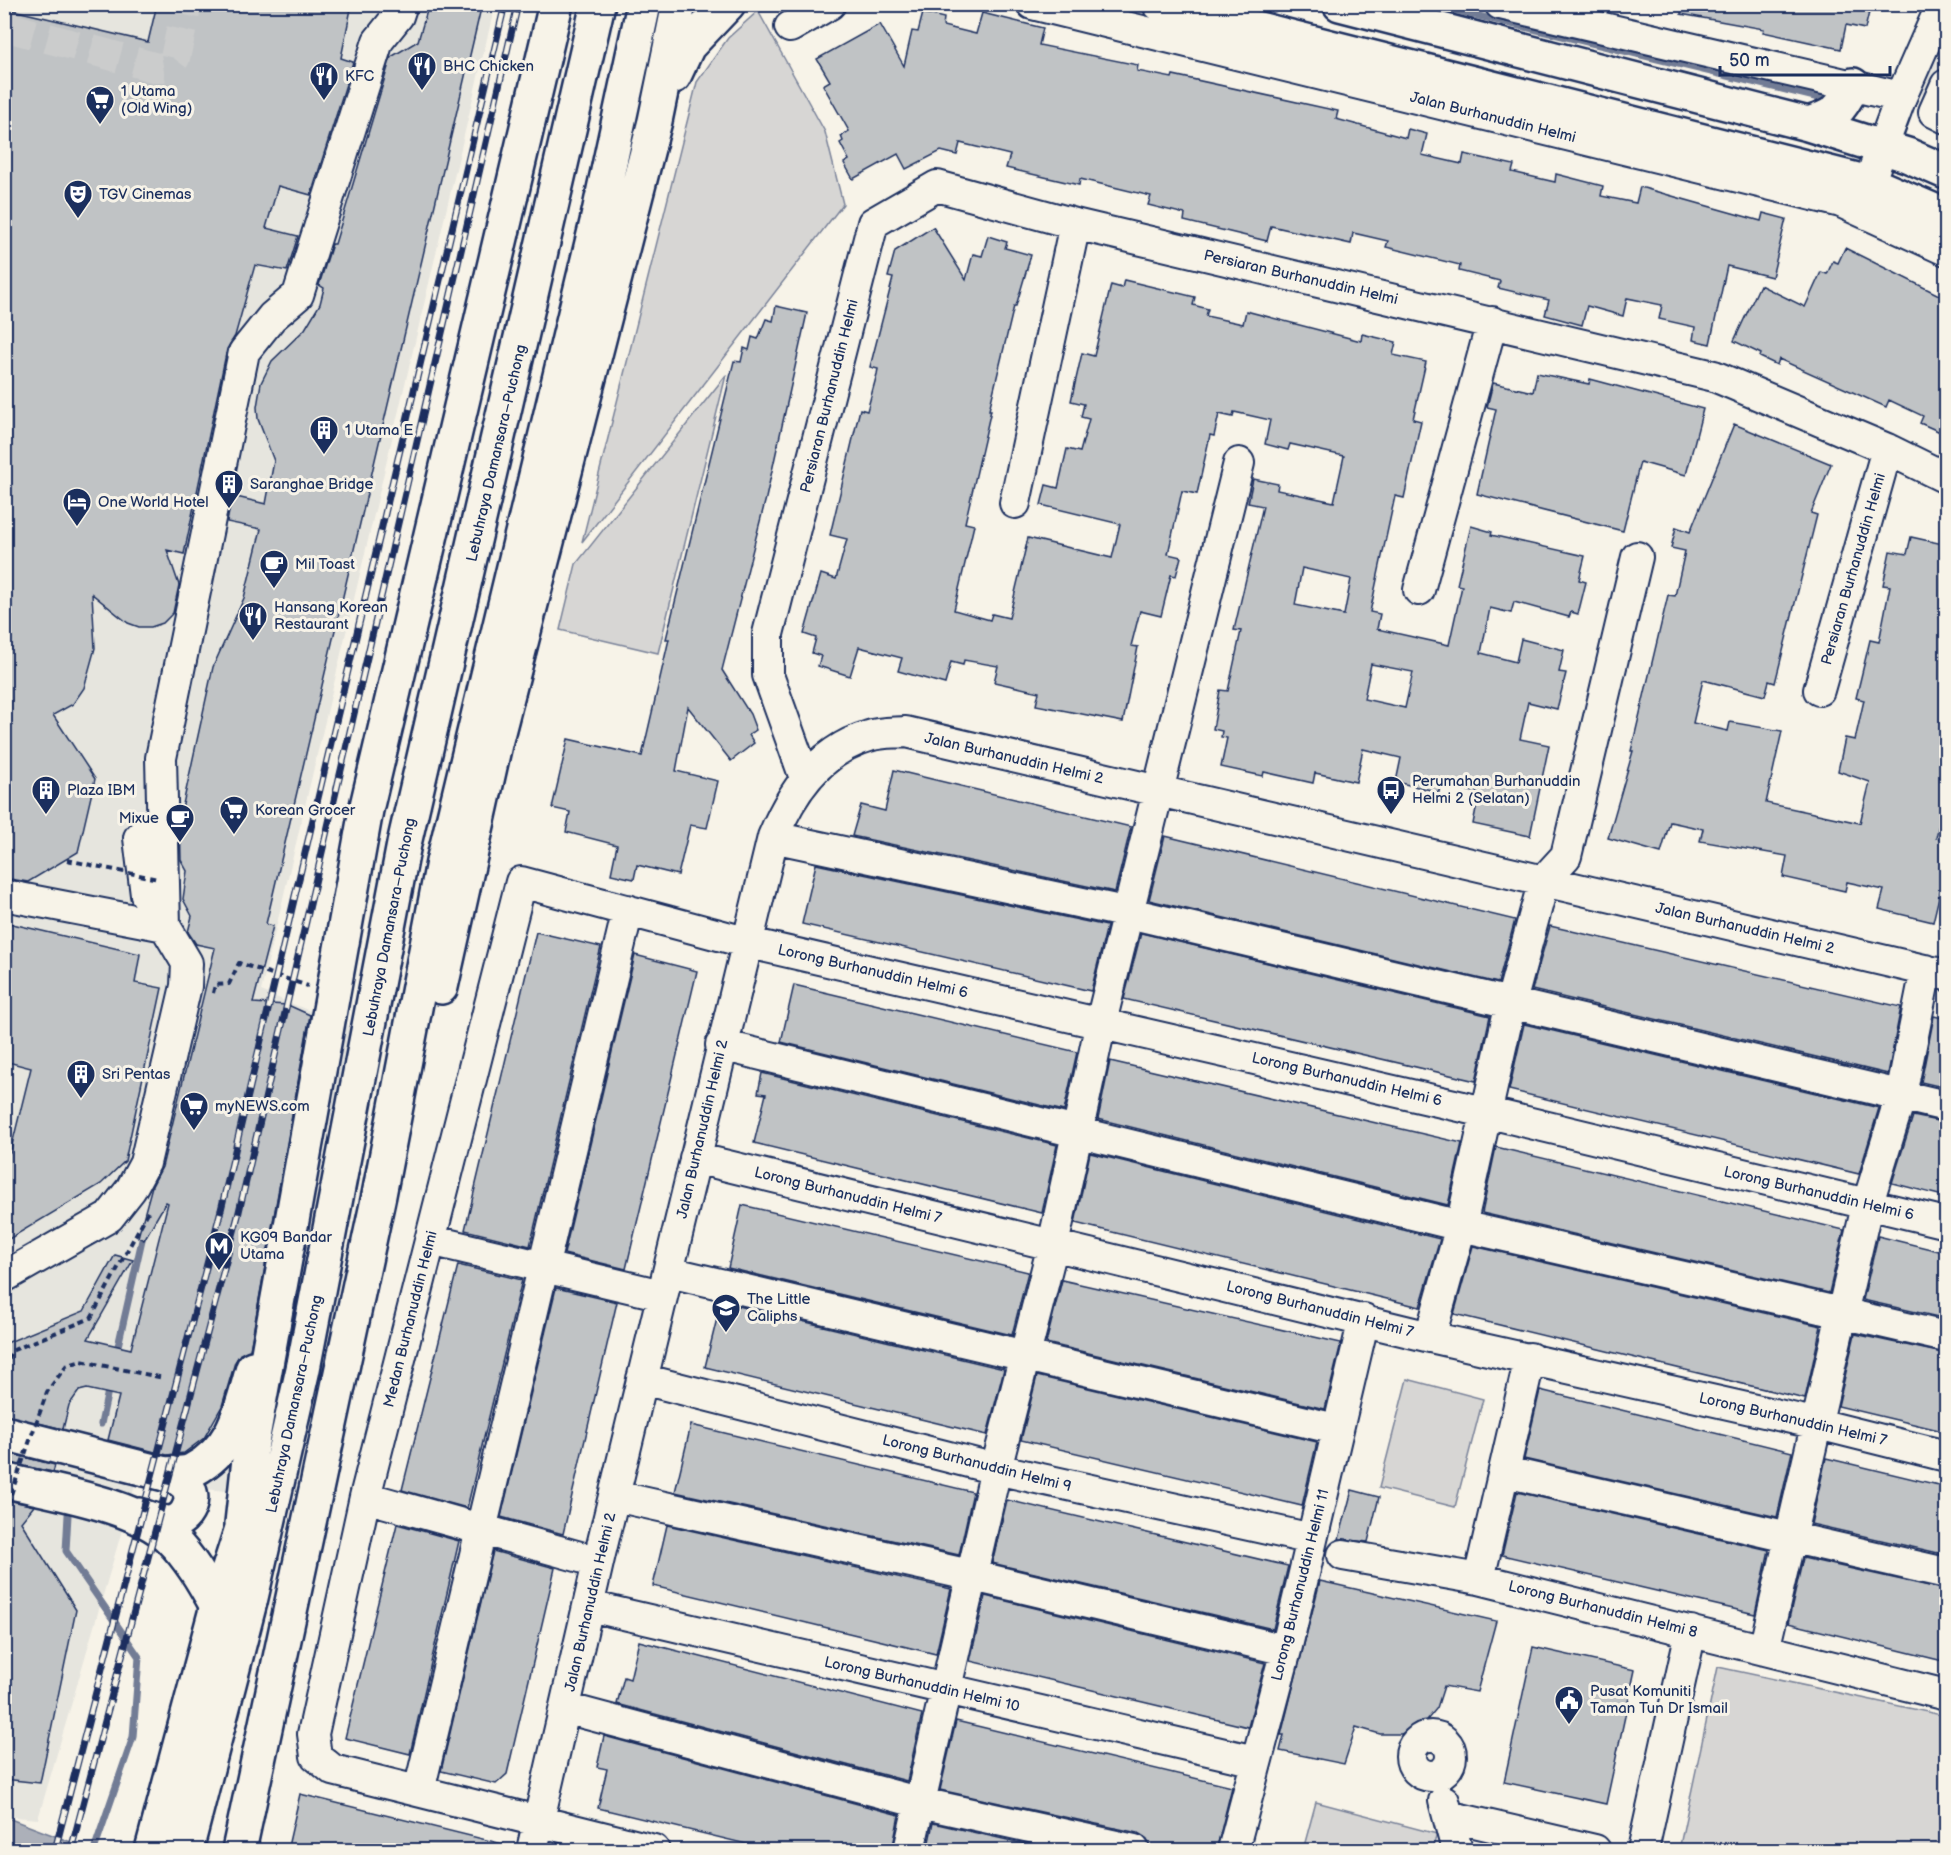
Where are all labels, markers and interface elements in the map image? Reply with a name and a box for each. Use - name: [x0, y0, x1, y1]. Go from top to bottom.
- scale bar: [1720, 39, 1890, 77]
- restaurant icon: BHC Chicken: [406, 50, 438, 92]
- text: 50 m: [1729, 50, 1770, 71]
- place label: BHC Chicken: [443, 57, 534, 76]
- restaurant icon: KFC: [308, 60, 340, 102]
- place label: KFC: [345, 67, 375, 86]
- place label: 1 Utama (Old Wing): [121, 82, 192, 118]
- supermarket icon: 1 Utama (Old Wing): [84, 84, 116, 126]
- street label: Jalan Burhanuddin Helmi: [1408, 88, 1578, 147]
- theatre icon: TGV Cinemas: [62, 178, 94, 220]
- place label: TGV Cinemas: [99, 185, 192, 204]
- street label: Persiaran Burhanuddin Helmi: [1202, 246, 1400, 309]
- street label: Persiaran Burhanuddin Helmi: [796, 297, 863, 495]
- street label: Lebuhraya Damansara–Puchong: [462, 343, 531, 564]
- building icon: 1 Utama E: [308, 414, 340, 456]
- place label: 1 Utama E: [345, 421, 413, 440]
- building icon: Saranghae Bridge: [213, 468, 245, 510]
- street label: Persiaran Burhanuddin Helmi: [1817, 471, 1890, 667]
- place label: Saranghae Bridge: [250, 475, 373, 494]
- hotel icon: One World Hotel: [61, 486, 93, 528]
- place label: One World Hotel: [98, 493, 209, 512]
- cafe icon: Mil Toast: [258, 548, 290, 590]
- place label: Mil Toast: [295, 555, 355, 574]
- place label: Hansang Korean Restaurant: [274, 598, 388, 634]
- restaurant icon: Hansang Korean Restaurant: [237, 600, 269, 642]
- street label: Jalan Burhanuddin Helmi 2: [923, 729, 1105, 788]
- place label: Perumahan Burhanuddin Helmi 2 (Selatan): [1412, 772, 1580, 808]
- building icon: Plaza IBM: [30, 774, 62, 816]
- bus stop icon: Perumahan Burhanuddin Helmi 2 (Selatan): [1375, 774, 1407, 816]
- place label: Plaza IBM: [67, 781, 136, 800]
- supermarket icon: Korean Grocer: [218, 794, 250, 836]
- place label: Korean Grocer: [255, 801, 356, 820]
- cafe icon: Mixue: [164, 802, 196, 844]
- place label: Mixue: [119, 809, 159, 828]
- street label: Lebuhraya Damansara–Puchong: [359, 816, 420, 1038]
- street label: Jalan Burhanuddin Helmi 2: [1654, 899, 1836, 958]
- street label: Lorong Burhanuddin Helmi 6: [776, 940, 970, 1003]
- street label: Jalan Burhanuddin Helmi 2: [673, 1038, 732, 1220]
- street label: Lorong Burhanuddin Helmi 6: [1250, 1048, 1444, 1111]
- building icon: Sri Pentas: [65, 1058, 97, 1100]
- place label: Sri Pentas: [102, 1065, 171, 1084]
- supermarket icon: myNEWS.com: [178, 1090, 210, 1132]
- place label: myNEWS.com: [215, 1097, 310, 1116]
- street label: Lorong Burhanuddin Helmi 6: [1722, 1162, 1916, 1225]
- street label: Lorong Burhanuddin Helmi 7: [752, 1163, 944, 1228]
- place label: KG09 Bandar Utama: [240, 1228, 333, 1264]
- street label: Medan Burhanuddin Helmi: [379, 1229, 442, 1409]
- metro station icon: KG09 Bandar Utama: [203, 1230, 235, 1272]
- street label: Lorong Burhanuddin Helmi 7: [1224, 1277, 1416, 1342]
- place label: The Little Caliphs: [747, 1290, 810, 1326]
- school or university icon: The Little Caliphs: [710, 1292, 742, 1334]
- street label: Lebuhraya Damansara–Puchong: [262, 1293, 327, 1515]
- street label: Lorong Burhanuddin Helmi 7: [1697, 1389, 1889, 1451]
- street label: Lorong Burhanuddin Helmi 9: [880, 1431, 1073, 1496]
- street label: Lorong Burhanuddin Helmi 11: [1267, 1487, 1334, 1683]
- street label: Jalan Burhanuddin Helmi 2: [561, 1511, 620, 1693]
- street label: Lorong Burhanuddin Helmi 8: [1506, 1577, 1700, 1642]
- street label: Lorong Burhanuddin Helmi 10: [822, 1653, 1022, 1716]
- place label: Pusat Komuniti Taman Tun Dr Ismail: [1590, 1682, 1728, 1718]
- public building icon: Pusat Komuniti Taman Tun Dr Ismail: [1553, 1684, 1585, 1726]

